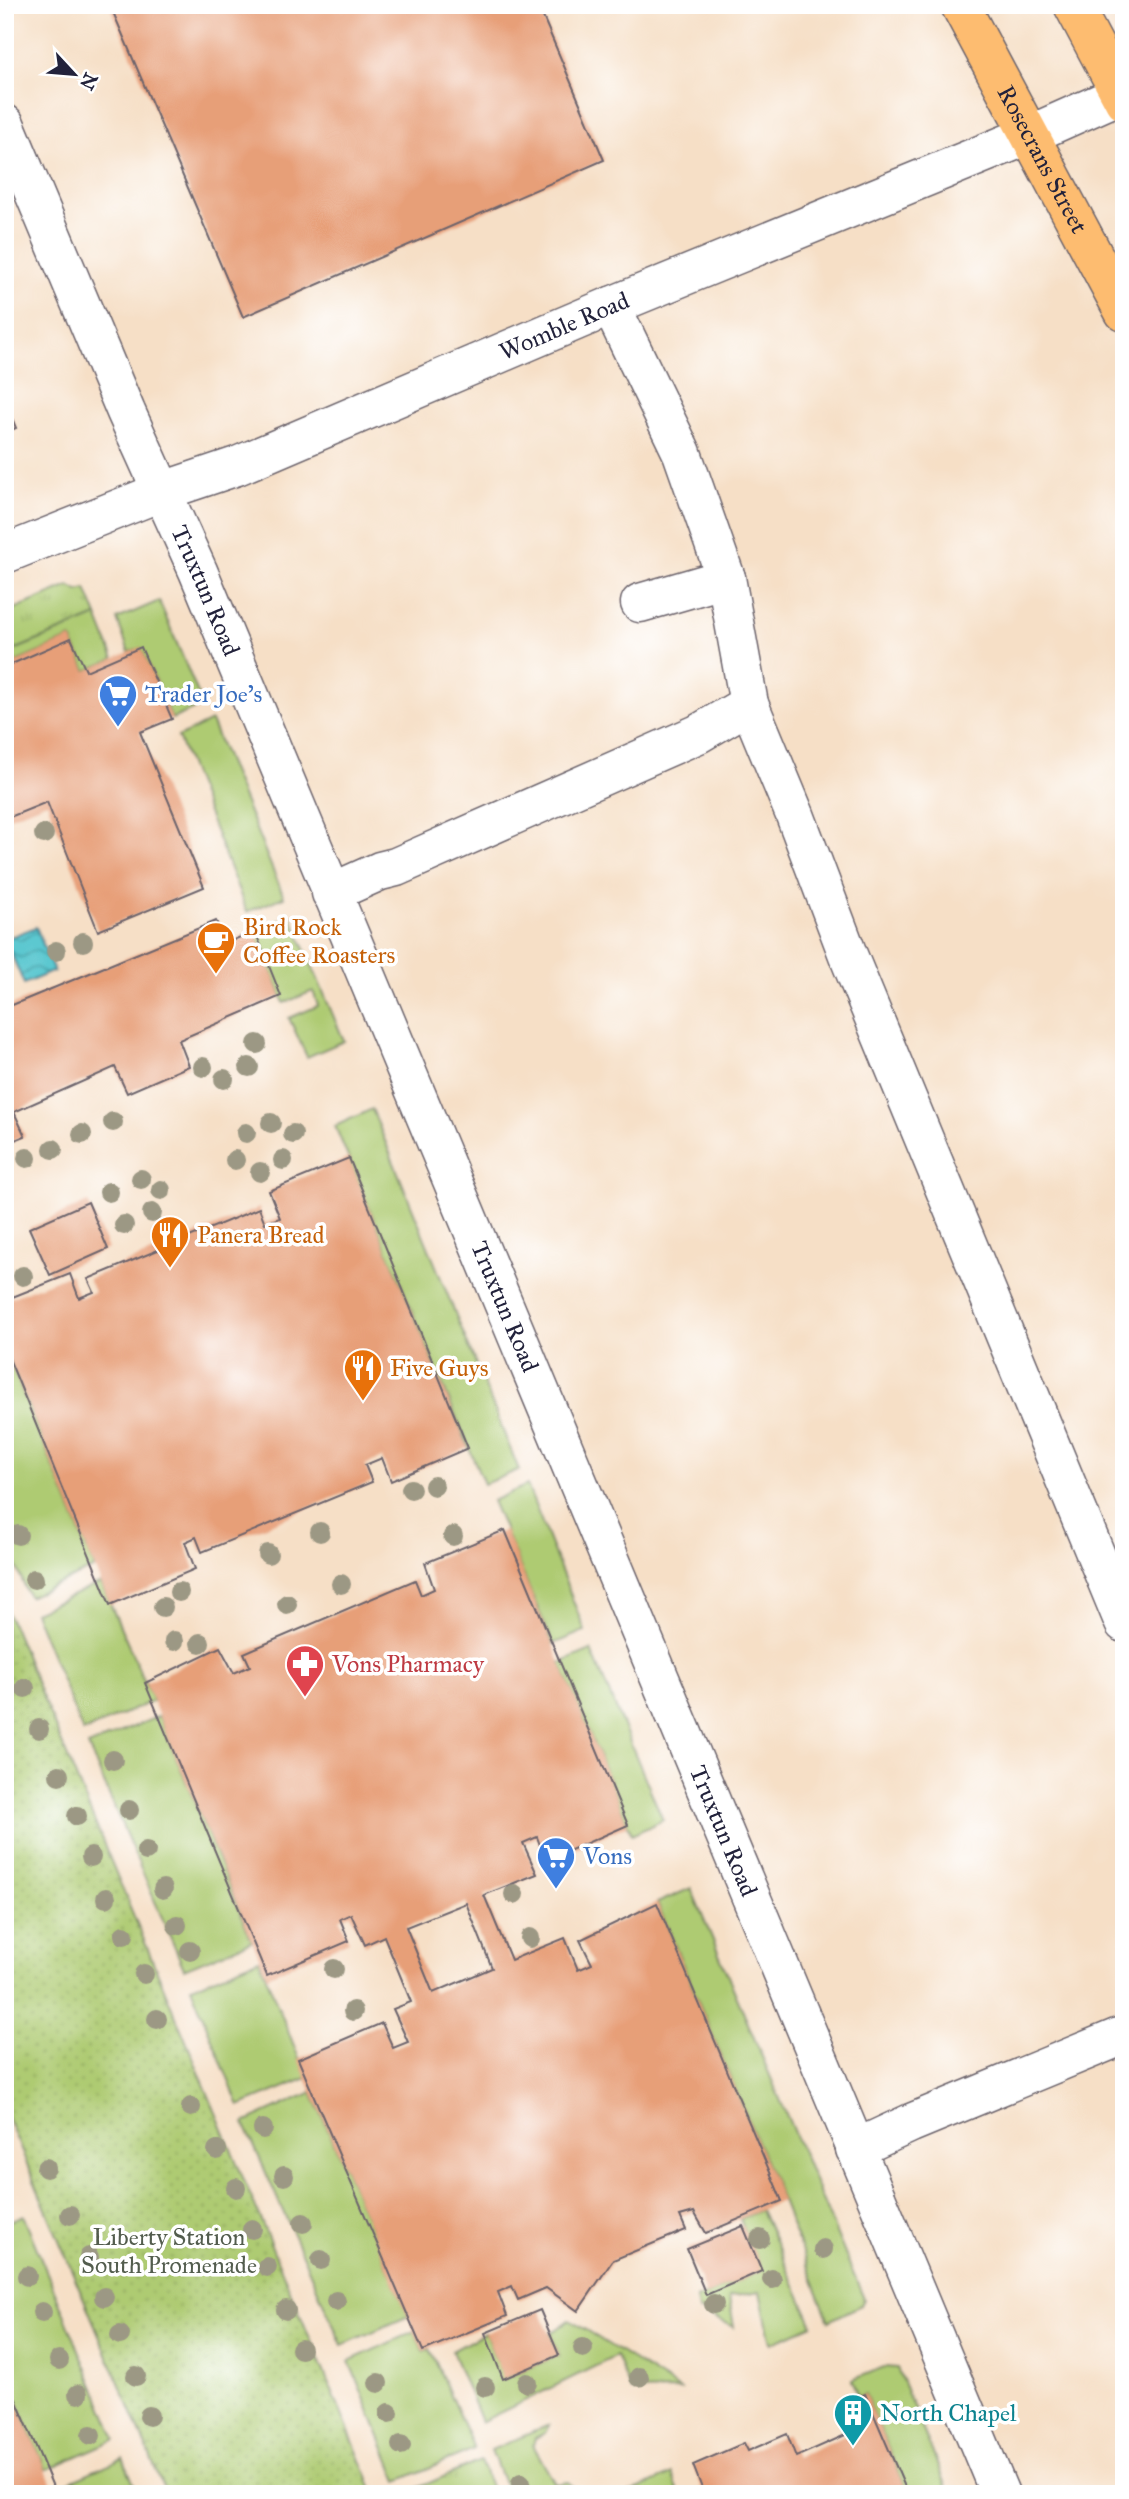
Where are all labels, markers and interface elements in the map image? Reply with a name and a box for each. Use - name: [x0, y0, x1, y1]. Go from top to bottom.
- north arrow: [38, 38, 108, 108]
- text: N: [75, 69, 103, 94]
- street label: Rosecrans Street: [991, 80, 1094, 239]
- street label: Womble Road: [495, 285, 634, 367]
- street label: Truxtun Road: [164, 521, 247, 660]
- supermarket icon: Trader Joe's: [97, 673, 139, 728]
- place label: Trader Joe's: [145, 679, 262, 709]
- place label: Bird Rock Coffee Roasters: [243, 912, 395, 970]
- cafe icon: Bird Rock Coffee Roasters: [195, 920, 237, 975]
- restaurant icon: Panera Bread: [149, 1214, 191, 1269]
- place label: Panera Bread: [197, 1220, 325, 1250]
- street label: Truxtun Road: [464, 1237, 545, 1377]
- restaurant icon: Five Guys: [342, 1347, 384, 1402]
- place label: Five Guys: [390, 1353, 489, 1383]
- pharmacy icon: Vons Pharmacy: [284, 1643, 326, 1698]
- place label: Vons Pharmacy: [331, 1649, 485, 1679]
- street label: Truxtun Road: [683, 1761, 764, 1901]
- supermarket icon: Vons: [535, 1835, 577, 1890]
- place label: Vons: [582, 1841, 632, 1871]
- park label: Liberty Station South Promenade: [81, 2222, 257, 2280]
- building icon: North Chapel: [832, 2392, 874, 2447]
- place label: North Chapel: [880, 2398, 1017, 2428]

